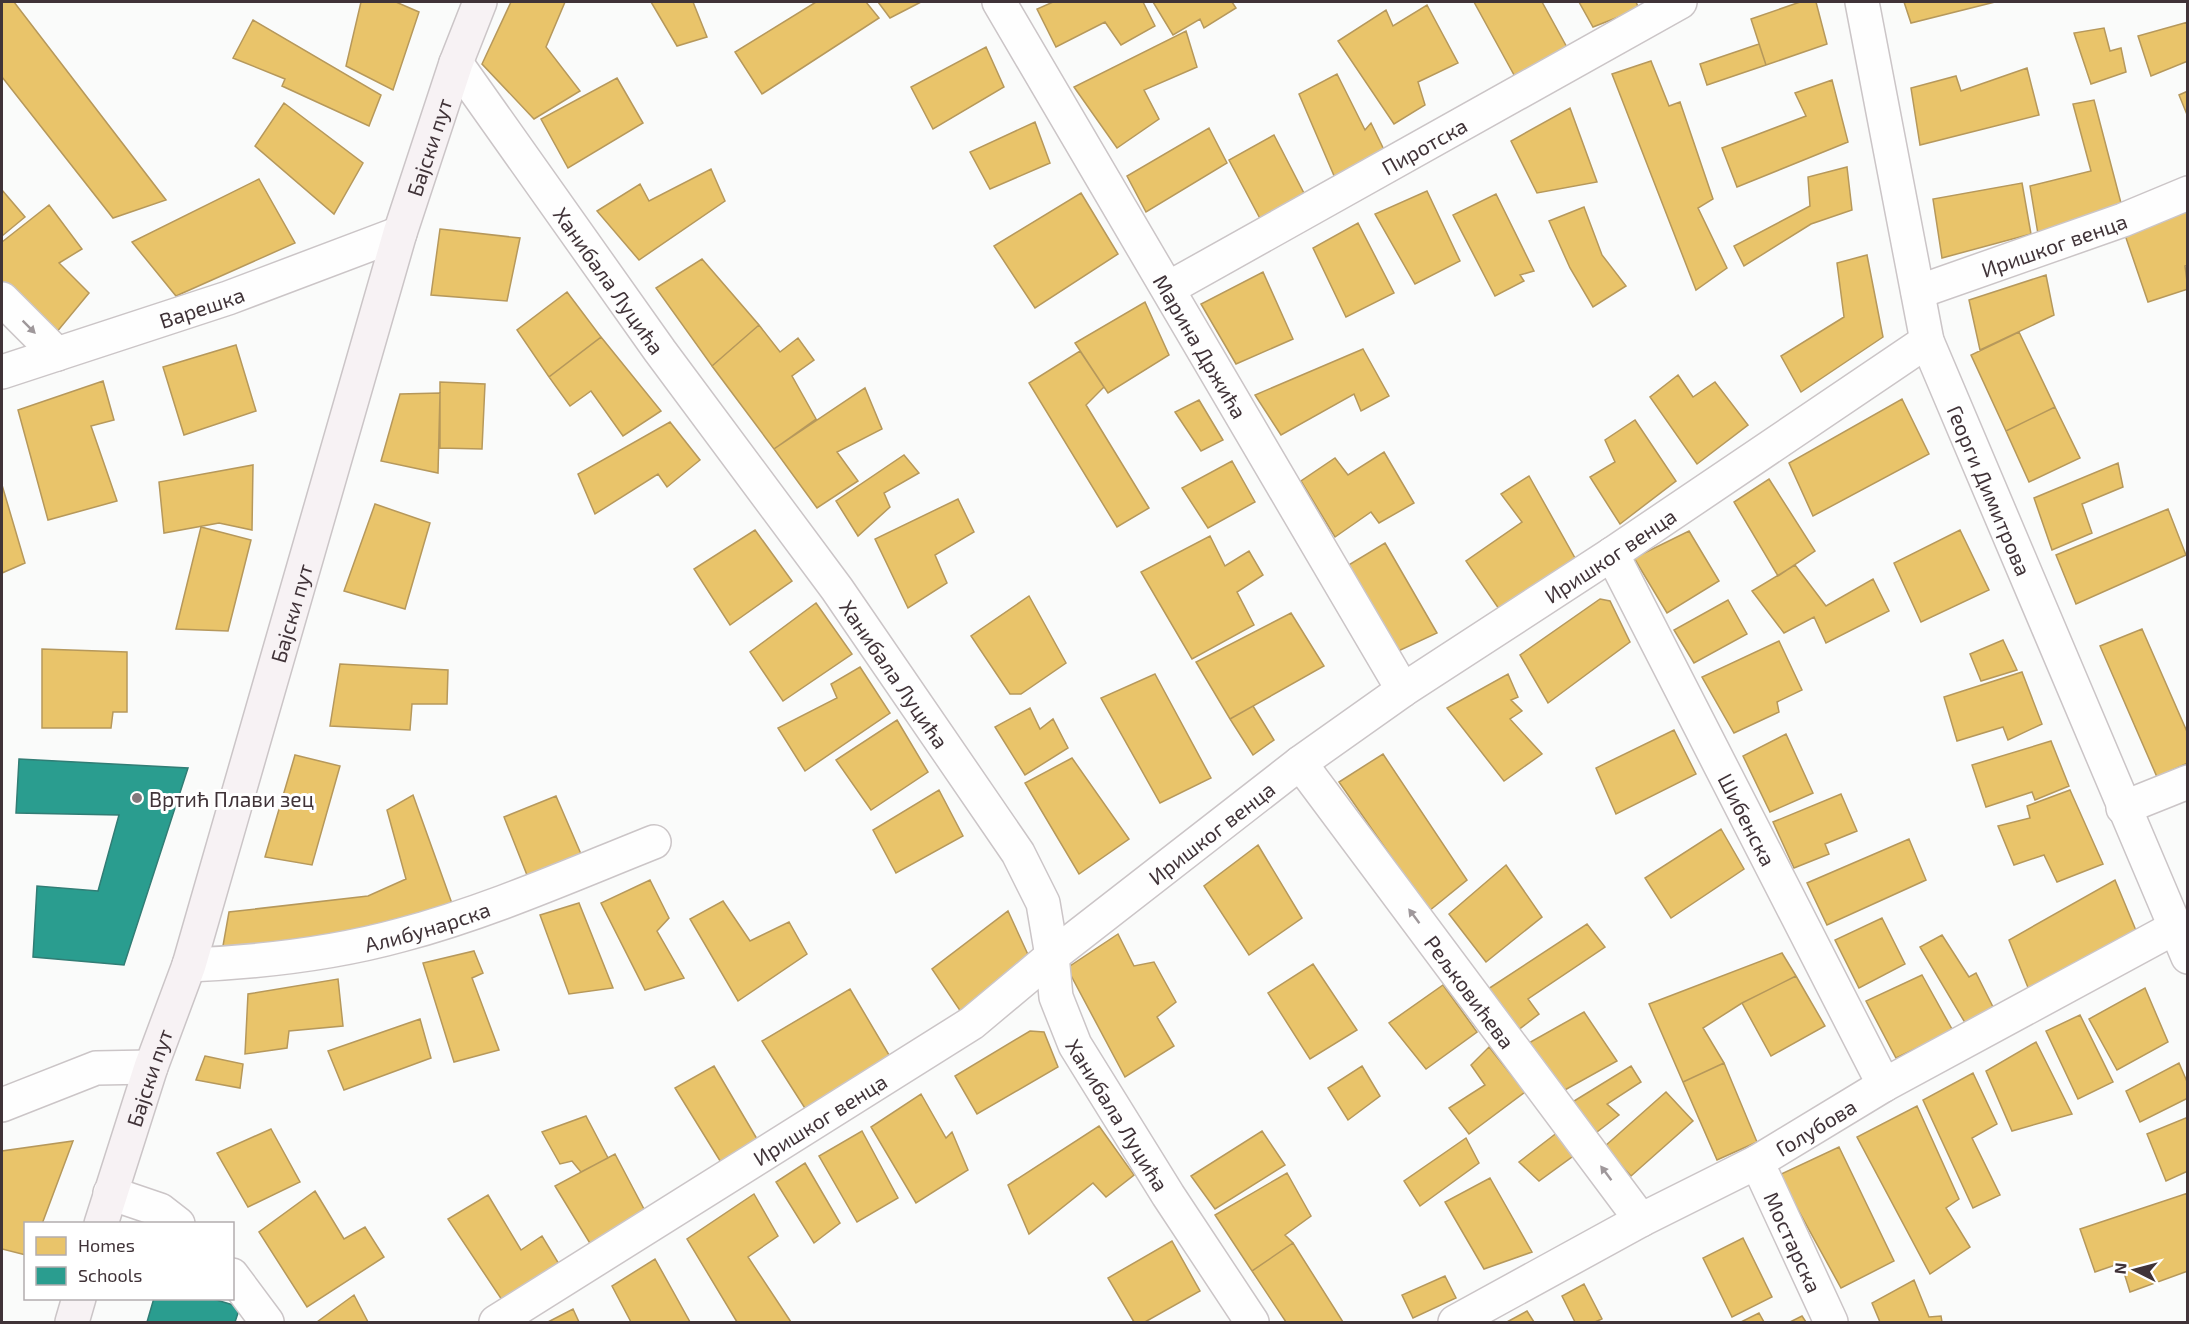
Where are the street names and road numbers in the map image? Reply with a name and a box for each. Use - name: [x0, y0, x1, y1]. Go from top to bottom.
- street label: Бајски пут: [401, 95, 456, 199]
- street label: Пиротска: [1377, 112, 1471, 179]
- street label: Ханибала Луцића: [549, 202, 670, 358]
- street label: Иришког венца: [1978, 207, 2130, 281]
- street label: Марина Држића: [1149, 270, 1253, 423]
- street label: Варешка: [156, 281, 248, 332]
- street label: Георги Димитрова: [1943, 401, 2037, 579]
- street label: Иришког венца: [1539, 502, 1680, 607]
- street label: Бајски пут: [264, 561, 317, 665]
- street label: Ханибала Луцића: [835, 595, 955, 752]
- street label: Шибенска: [1714, 769, 1782, 870]
- street label: Иришког венца: [1143, 775, 1279, 889]
- street label: Алибунарска: [362, 895, 493, 956]
- street label: Рељковићева: [1420, 930, 1521, 1053]
- street label: Бајски пут: [120, 1025, 177, 1129]
- street label: Ханибала Луцића: [1062, 1034, 1175, 1195]
- street label: Иришког венца: [748, 1068, 891, 1170]
- street label: Голубова: [1770, 1093, 1860, 1161]
- street label: Мостарска: [1760, 1188, 1828, 1296]

